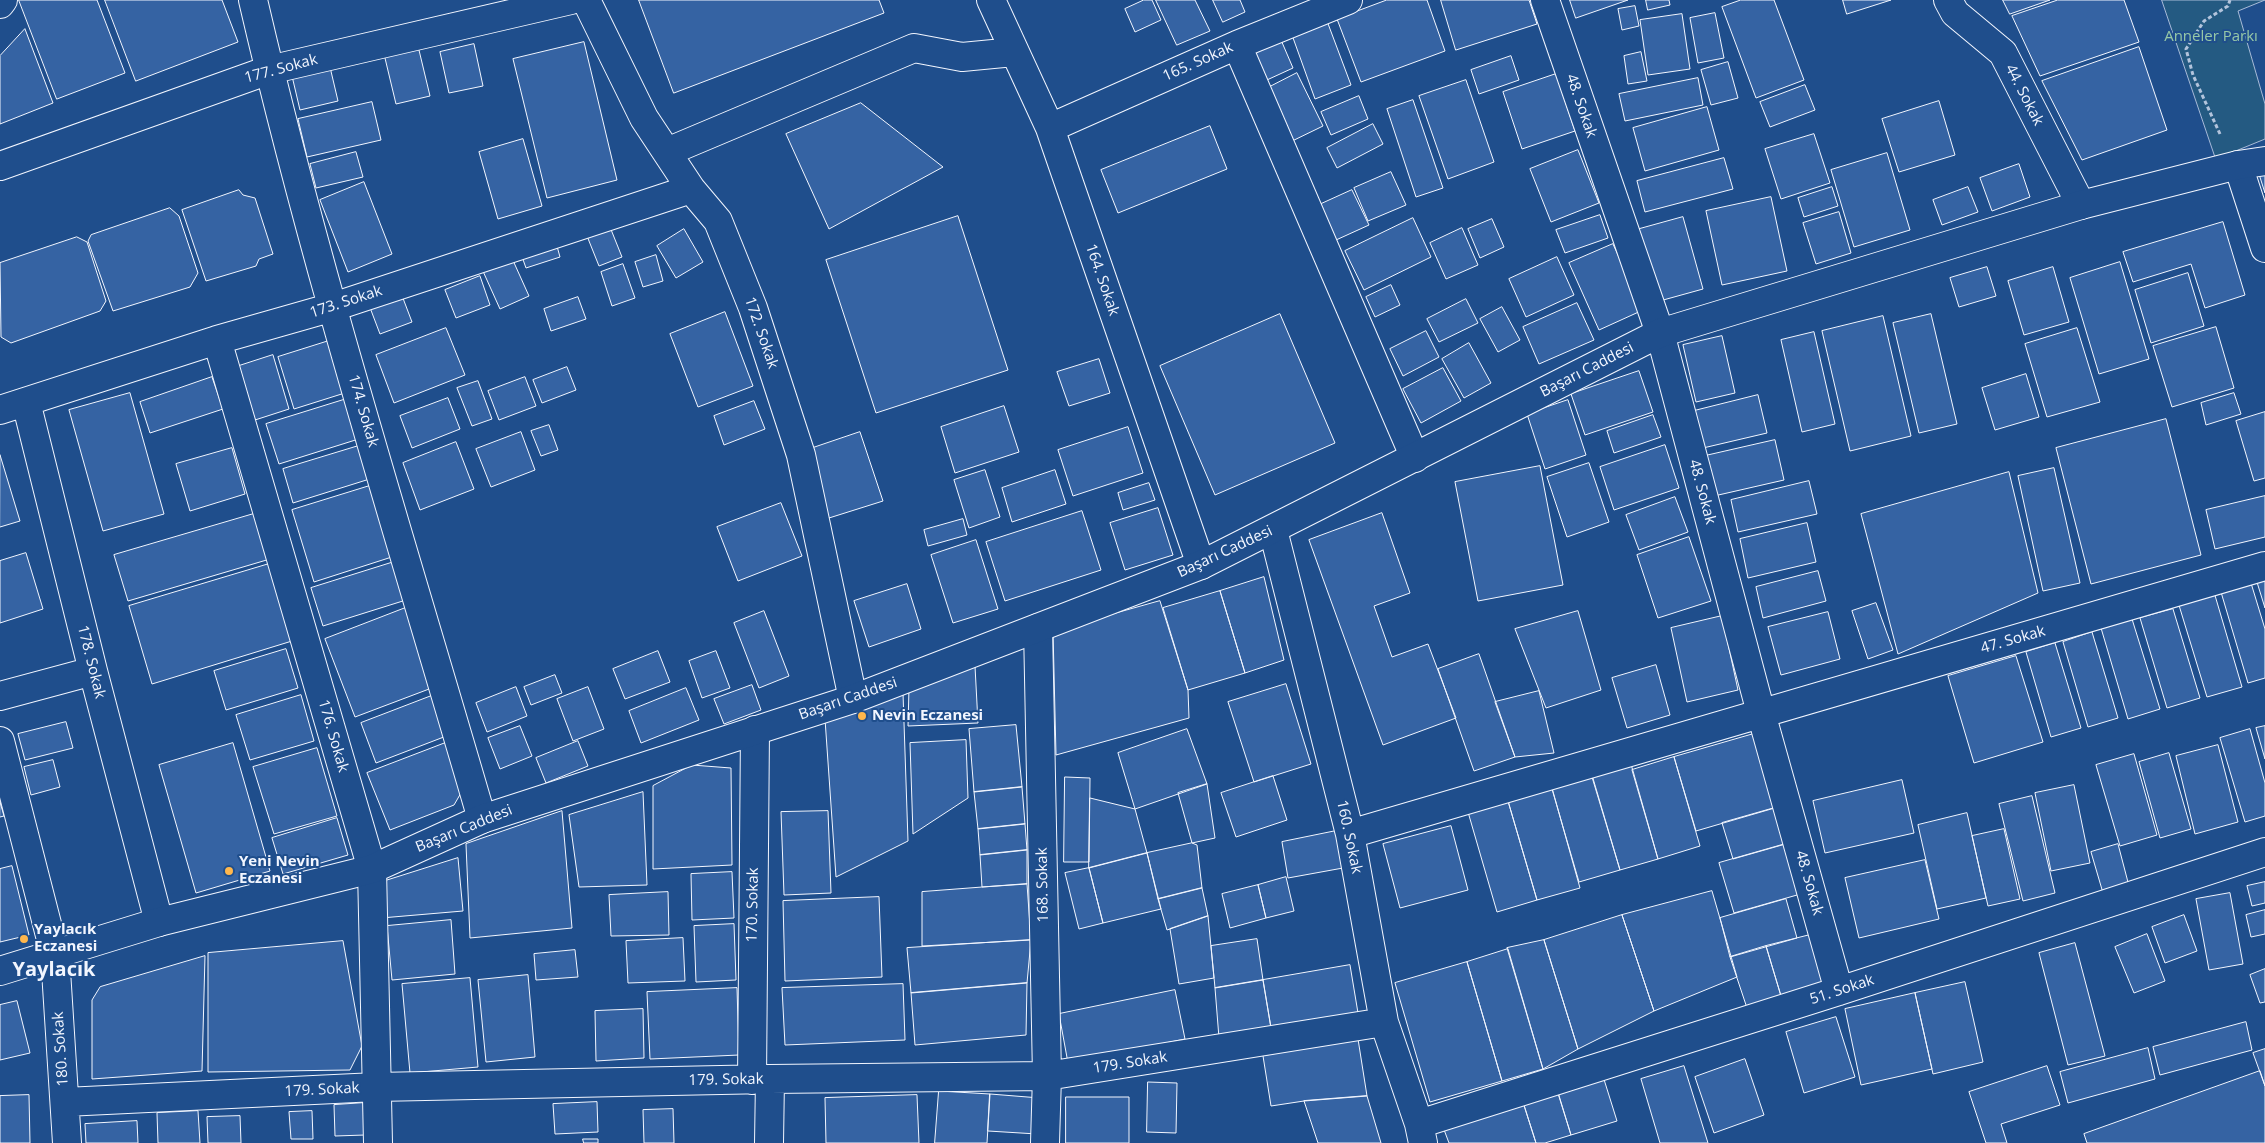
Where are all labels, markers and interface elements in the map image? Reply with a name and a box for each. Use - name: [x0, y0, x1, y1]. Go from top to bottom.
- park label: Anneler Parkı: [2164, 28, 2258, 46]
- street label: 165. Sokak: [1160, 39, 1236, 85]
- street label: 177. Sokak: [242, 51, 320, 87]
- street label: 44. Sokak: [2001, 61, 2047, 129]
- street label: 48. Sokak: [1562, 72, 1600, 140]
- street label: 164. Sokak: [1081, 242, 1123, 318]
- street label: 173. Sokak: [308, 282, 384, 322]
- street label: 172. Sokak: [740, 295, 782, 371]
- street label: Başarı Caddesi: [1537, 339, 1637, 401]
- street label: 174. Sokak: [344, 373, 382, 449]
- street label: 48. Sokak: [1685, 458, 1719, 526]
- street label: Başarı Caddesi: [1175, 522, 1275, 582]
- street label: 47. Sokak: [1979, 622, 2047, 658]
- street label: 178. Sokak: [73, 623, 109, 701]
- street label: Başarı Caddesi: [796, 674, 900, 724]
- street label: 176. Sokak: [314, 698, 352, 774]
- place label: Nevin Eczanesi: [872, 707, 983, 725]
- marker: Nevin Eczanesi: [856, 710, 868, 722]
- street label: 160. Sokak: [1332, 798, 1366, 876]
- street label: Başarı Caddesi: [413, 801, 515, 857]
- street label: 168. Sokak: [1033, 847, 1053, 923]
- street label: 48. Sokak: [1791, 849, 1827, 917]
- place label: Yeni Nevin Eczanesi: [239, 853, 320, 888]
- marker: Yeni Nevin Eczanesi: [223, 865, 235, 877]
- street label: 170. Sokak: [743, 867, 763, 943]
- place label: Yaylacık Eczanesi: [34, 921, 97, 956]
- marker: Yaylacık Eczanesi: [18, 933, 30, 945]
- district label: Yaylacık: [13, 958, 95, 982]
- street label: 51. Sokak: [1808, 971, 1876, 1009]
- street label: 180. Sokak: [49, 1011, 73, 1087]
- street label: 179. Sokak: [1092, 1048, 1168, 1078]
- street label: 179. Sokak: [688, 1070, 764, 1090]
- street label: 179. Sokak: [284, 1079, 360, 1101]

